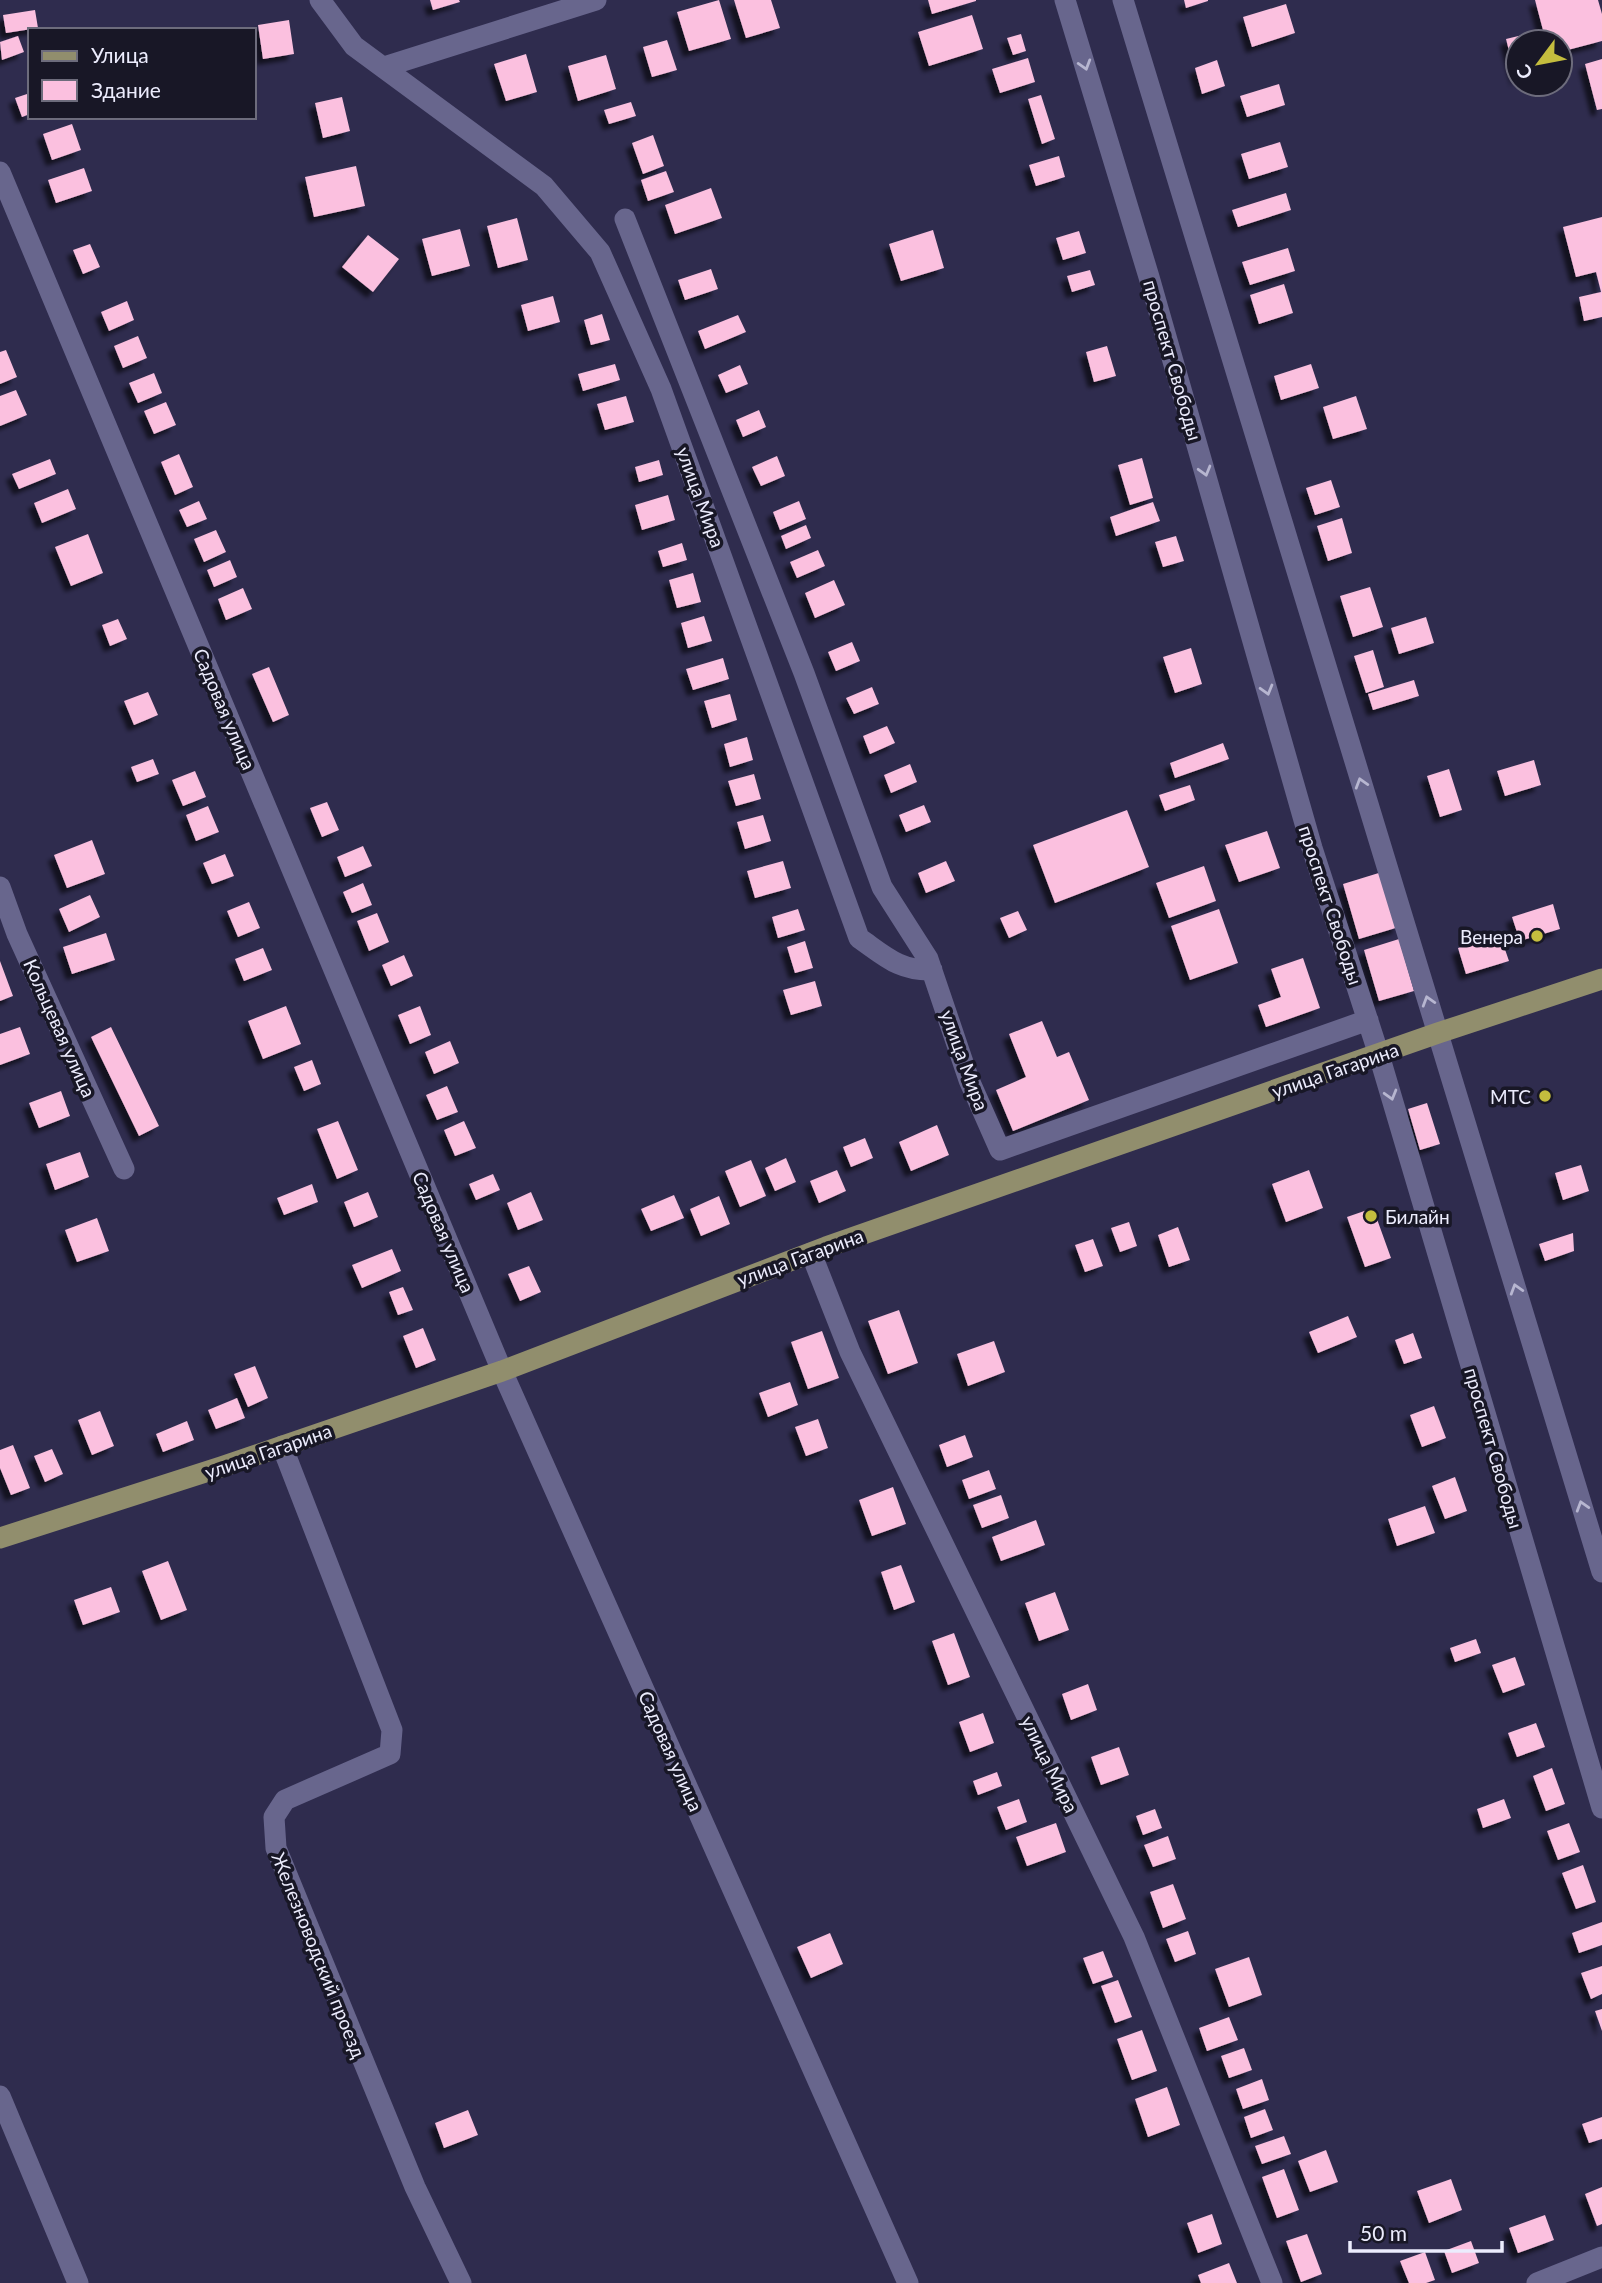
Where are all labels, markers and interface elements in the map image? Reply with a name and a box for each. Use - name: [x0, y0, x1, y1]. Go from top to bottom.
- legend: [28, 28, 256, 119]
- north arrow: [1504, 28, 1574, 98]
- text: Улица: [91, 42, 149, 67]
- one-way arrow: [1076, 59, 1091, 71]
- text: С: [1511, 60, 1537, 84]
- text: Здание: [91, 77, 161, 102]
- street label: проспект Свободы: [1139, 277, 1207, 443]
- street label: улица Мира: [672, 444, 730, 550]
- one-way arrow: [1196, 465, 1211, 477]
- street label: Садовая улица: [189, 645, 261, 773]
- one-way arrow: [1259, 684, 1274, 696]
- one-way arrow: [1354, 778, 1369, 790]
- street label: проспект Свободы: [1294, 822, 1368, 988]
- place label: Венера: [1460, 925, 1523, 948]
- marker: Венера: [1529, 928, 1545, 944]
- street label: Кольцевая улица: [19, 955, 101, 1101]
- one-way arrow: [1421, 995, 1436, 1007]
- street label: улица Мира: [936, 1007, 994, 1113]
- street label: улица Гагарина: [1269, 1038, 1401, 1102]
- place label: МТС: [1490, 1085, 1531, 1108]
- marker: МТС: [1537, 1088, 1553, 1104]
- one-way arrow: [1382, 1089, 1397, 1101]
- street label: Садовая улица: [408, 1168, 480, 1296]
- place label: Билайн: [1385, 1205, 1450, 1228]
- marker: Билайн: [1363, 1208, 1379, 1224]
- street label: улица Гагарина: [734, 1224, 866, 1290]
- one-way arrow: [1509, 1283, 1524, 1295]
- street label: проспект Свободы: [1460, 1365, 1528, 1531]
- street label: улица Гагарина: [202, 1419, 334, 1483]
- one-way arrow: [1576, 1501, 1591, 1513]
- street label: Садовая улица: [634, 1687, 708, 1815]
- street label: улица Мира: [1017, 1712, 1083, 1816]
- street label: Железноводский проезд: [267, 1849, 371, 2061]
- scale bar: [1350, 2210, 1502, 2254]
- text: 50 m: [1360, 2220, 1407, 2245]

